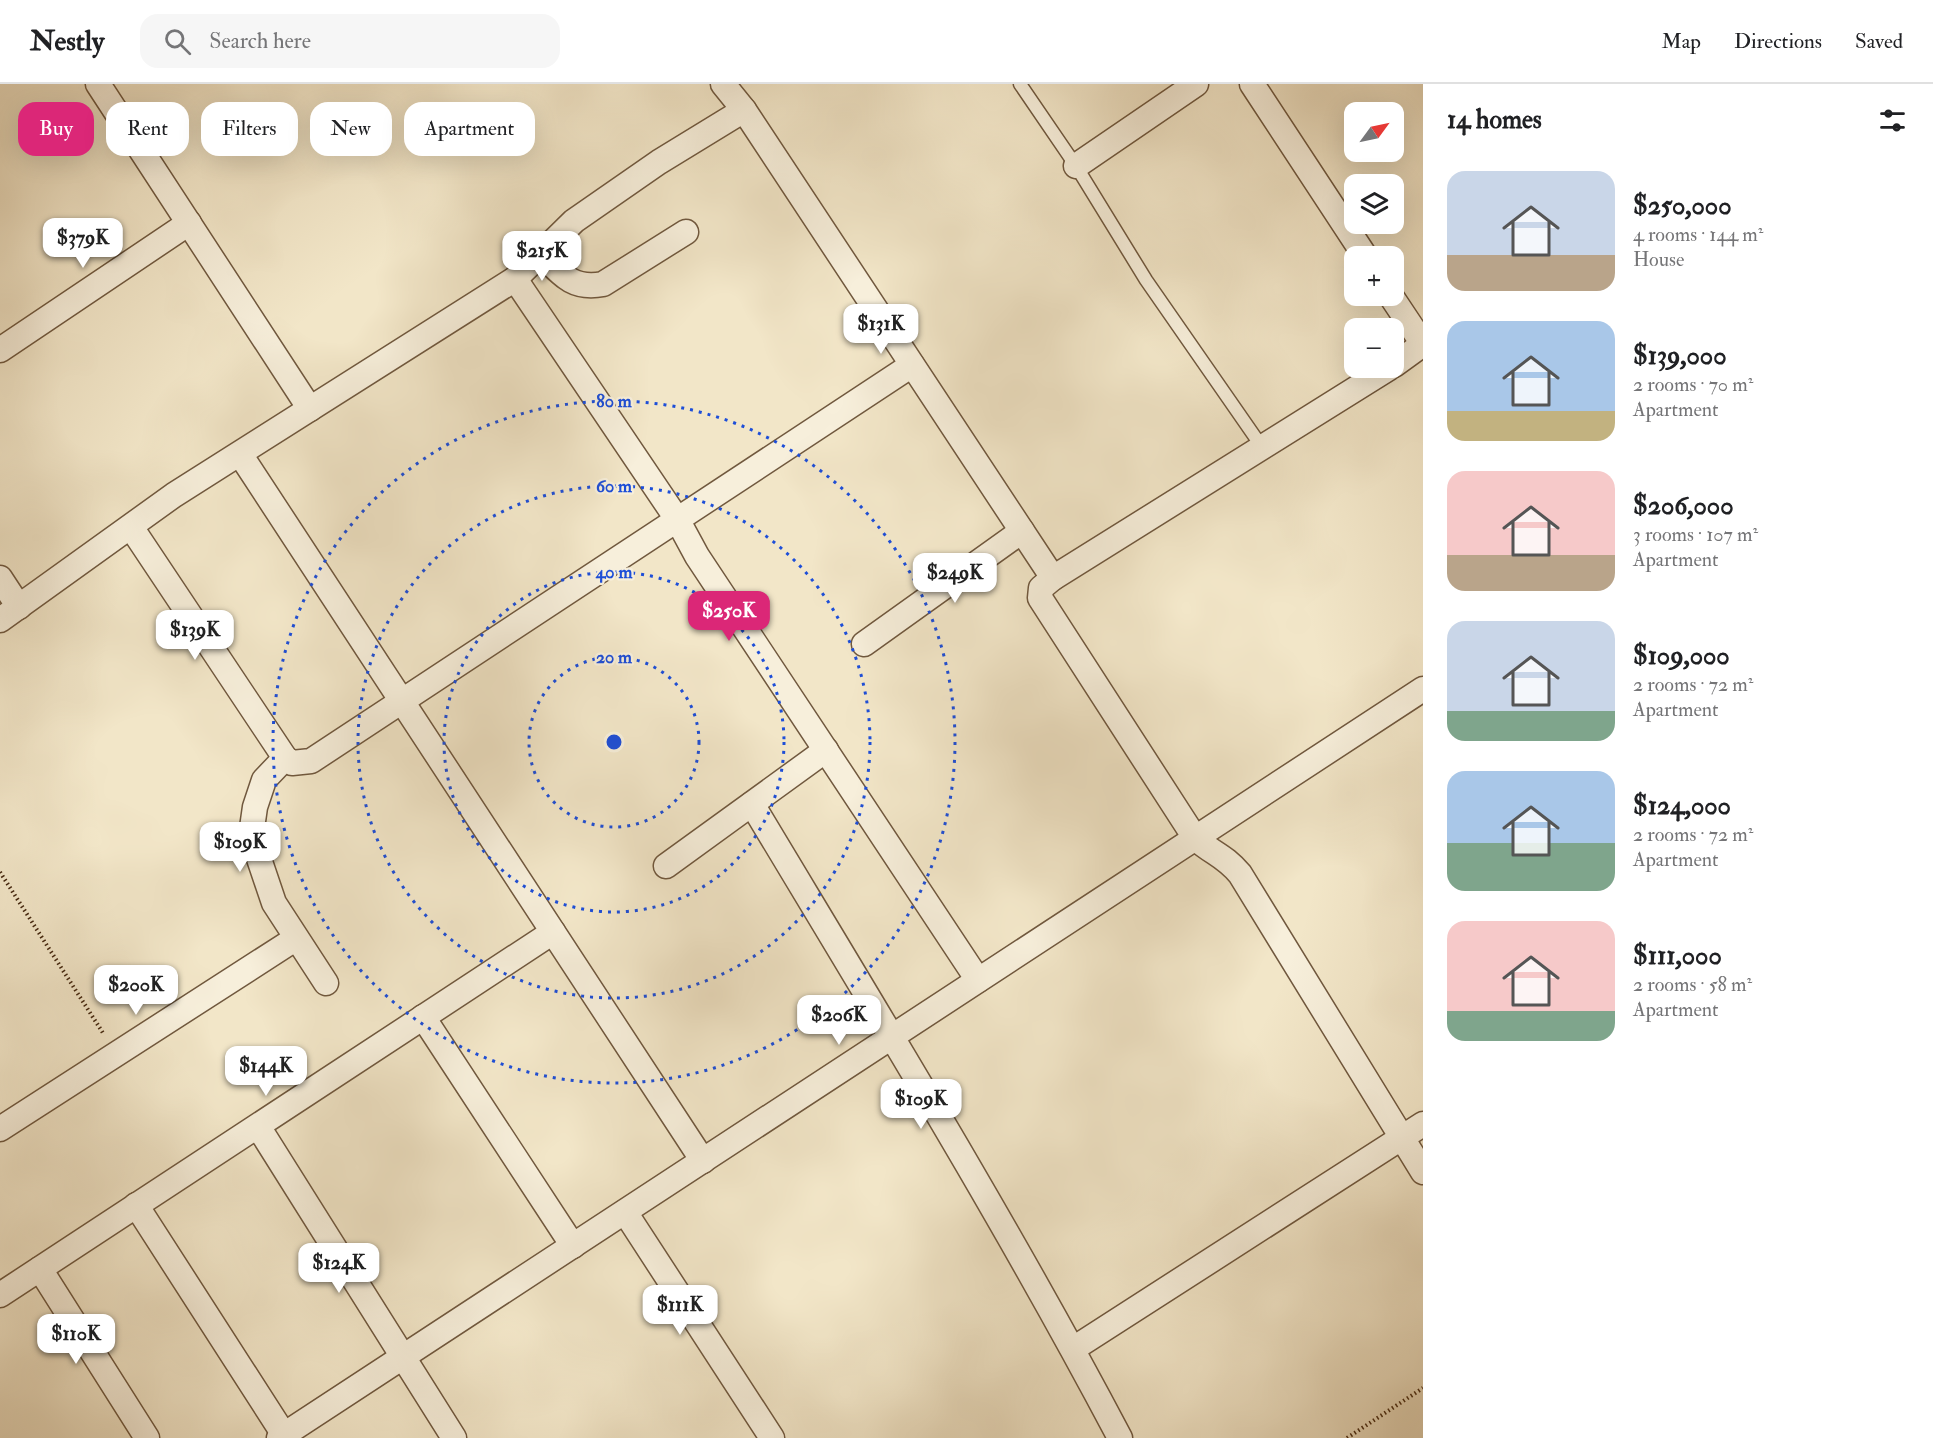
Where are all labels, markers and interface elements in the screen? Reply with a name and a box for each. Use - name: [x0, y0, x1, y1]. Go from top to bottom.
- search box: [140, 14, 560, 68]
- text: Nestly: [30, 24, 104, 59]
- icon: search: [161, 25, 194, 58]
- text: Search here: [209, 27, 311, 55]
- text: Map: [1661, 28, 1701, 55]
- text: Directions: [1734, 28, 1822, 55]
- text: Saved: [1855, 28, 1903, 55]
- chip: Buy: [18, 102, 94, 156]
- chip: Rent: [106, 102, 189, 156]
- chip: Filters: [201, 102, 298, 156]
- chip: New: [310, 102, 392, 156]
- chip: Apartment: [404, 102, 535, 156]
- north arrow: [1344, 102, 1404, 162]
- map controls: [1344, 102, 1404, 378]
- text: 14 homes: [1447, 104, 1542, 136]
- icon: filters: [1876, 104, 1909, 137]
- button: layers: [1344, 174, 1404, 234]
- text: $250,000: [1633, 190, 1732, 222]
- icon: home: [1495, 195, 1567, 267]
- pin: $379K: [41, 218, 125, 269]
- text: 4 rooms · 144 m²: [1633, 222, 1763, 247]
- text: $379K: [57, 225, 109, 250]
- pin: $215K: [500, 231, 584, 282]
- text: $215K: [516, 238, 568, 263]
- button: +: [1344, 246, 1404, 306]
- text: House: [1633, 247, 1684, 272]
- pin: $131K: [839, 304, 923, 355]
- text: $131K: [857, 311, 905, 336]
- button: −: [1344, 318, 1404, 378]
- text: $139,000: [1633, 340, 1726, 372]
- icon: home: [1495, 345, 1567, 417]
- text: 2 rooms · 70 m²: [1633, 372, 1753, 397]
- text: 80 m: [596, 390, 633, 413]
- text: Apartment: [1633, 397, 1718, 422]
- text: 60 m: [596, 475, 633, 498]
- text: $206,000: [1633, 490, 1734, 522]
- icon: home: [1495, 495, 1567, 567]
- text: 3 rooms · 107 m²: [1633, 522, 1758, 547]
- text: Apartment: [1633, 547, 1718, 572]
- pin: $249K: [913, 553, 997, 604]
- text: $249K: [927, 560, 983, 585]
- text: 40 m: [595, 561, 633, 584]
- pin: $250K: [687, 591, 771, 642]
- text: $250K: [702, 598, 756, 623]
- pin: $139K: [153, 610, 237, 661]
- text: $139K: [170, 617, 220, 642]
- text: $109,000: [1633, 640, 1730, 672]
- icon: home: [1495, 645, 1567, 717]
- text: 20 m: [596, 646, 633, 669]
- text: 2 rooms · 72 m²: [1633, 672, 1753, 697]
- text: Apartment: [1633, 697, 1718, 722]
- centre of rings: [604, 732, 624, 752]
- text: $124,000: [1633, 790, 1731, 822]
- icon: home: [1495, 795, 1567, 867]
- pin: $109K: [198, 822, 282, 873]
- text: 2 rooms · 72 m²: [1633, 822, 1753, 847]
- text: $109K: [214, 829, 266, 854]
- text: Apartment: [1633, 847, 1718, 872]
- text: $111,000: [1633, 940, 1722, 972]
- icon: home: [1495, 945, 1567, 1017]
- pin: $200K: [94, 965, 178, 1016]
- text: $200K: [108, 972, 164, 997]
- text: 2 rooms · 58 m²: [1633, 972, 1752, 997]
- pin: $206K: [797, 995, 881, 1046]
- text: Apartment: [1633, 997, 1718, 1022]
- text: $206K: [811, 1002, 867, 1027]
- pin: $144K: [224, 1046, 308, 1097]
- text: $144K: [239, 1053, 293, 1078]
- pin: $109K: [879, 1079, 963, 1130]
- text: $109K: [895, 1086, 947, 1111]
- pin: $124K: [297, 1243, 381, 1294]
- text: $124K: [312, 1250, 366, 1275]
- pin: $111K: [638, 1285, 722, 1336]
- text: $111K: [657, 1292, 703, 1317]
- pin: $110K: [34, 1314, 118, 1365]
- text: $110K: [51, 1321, 101, 1346]

